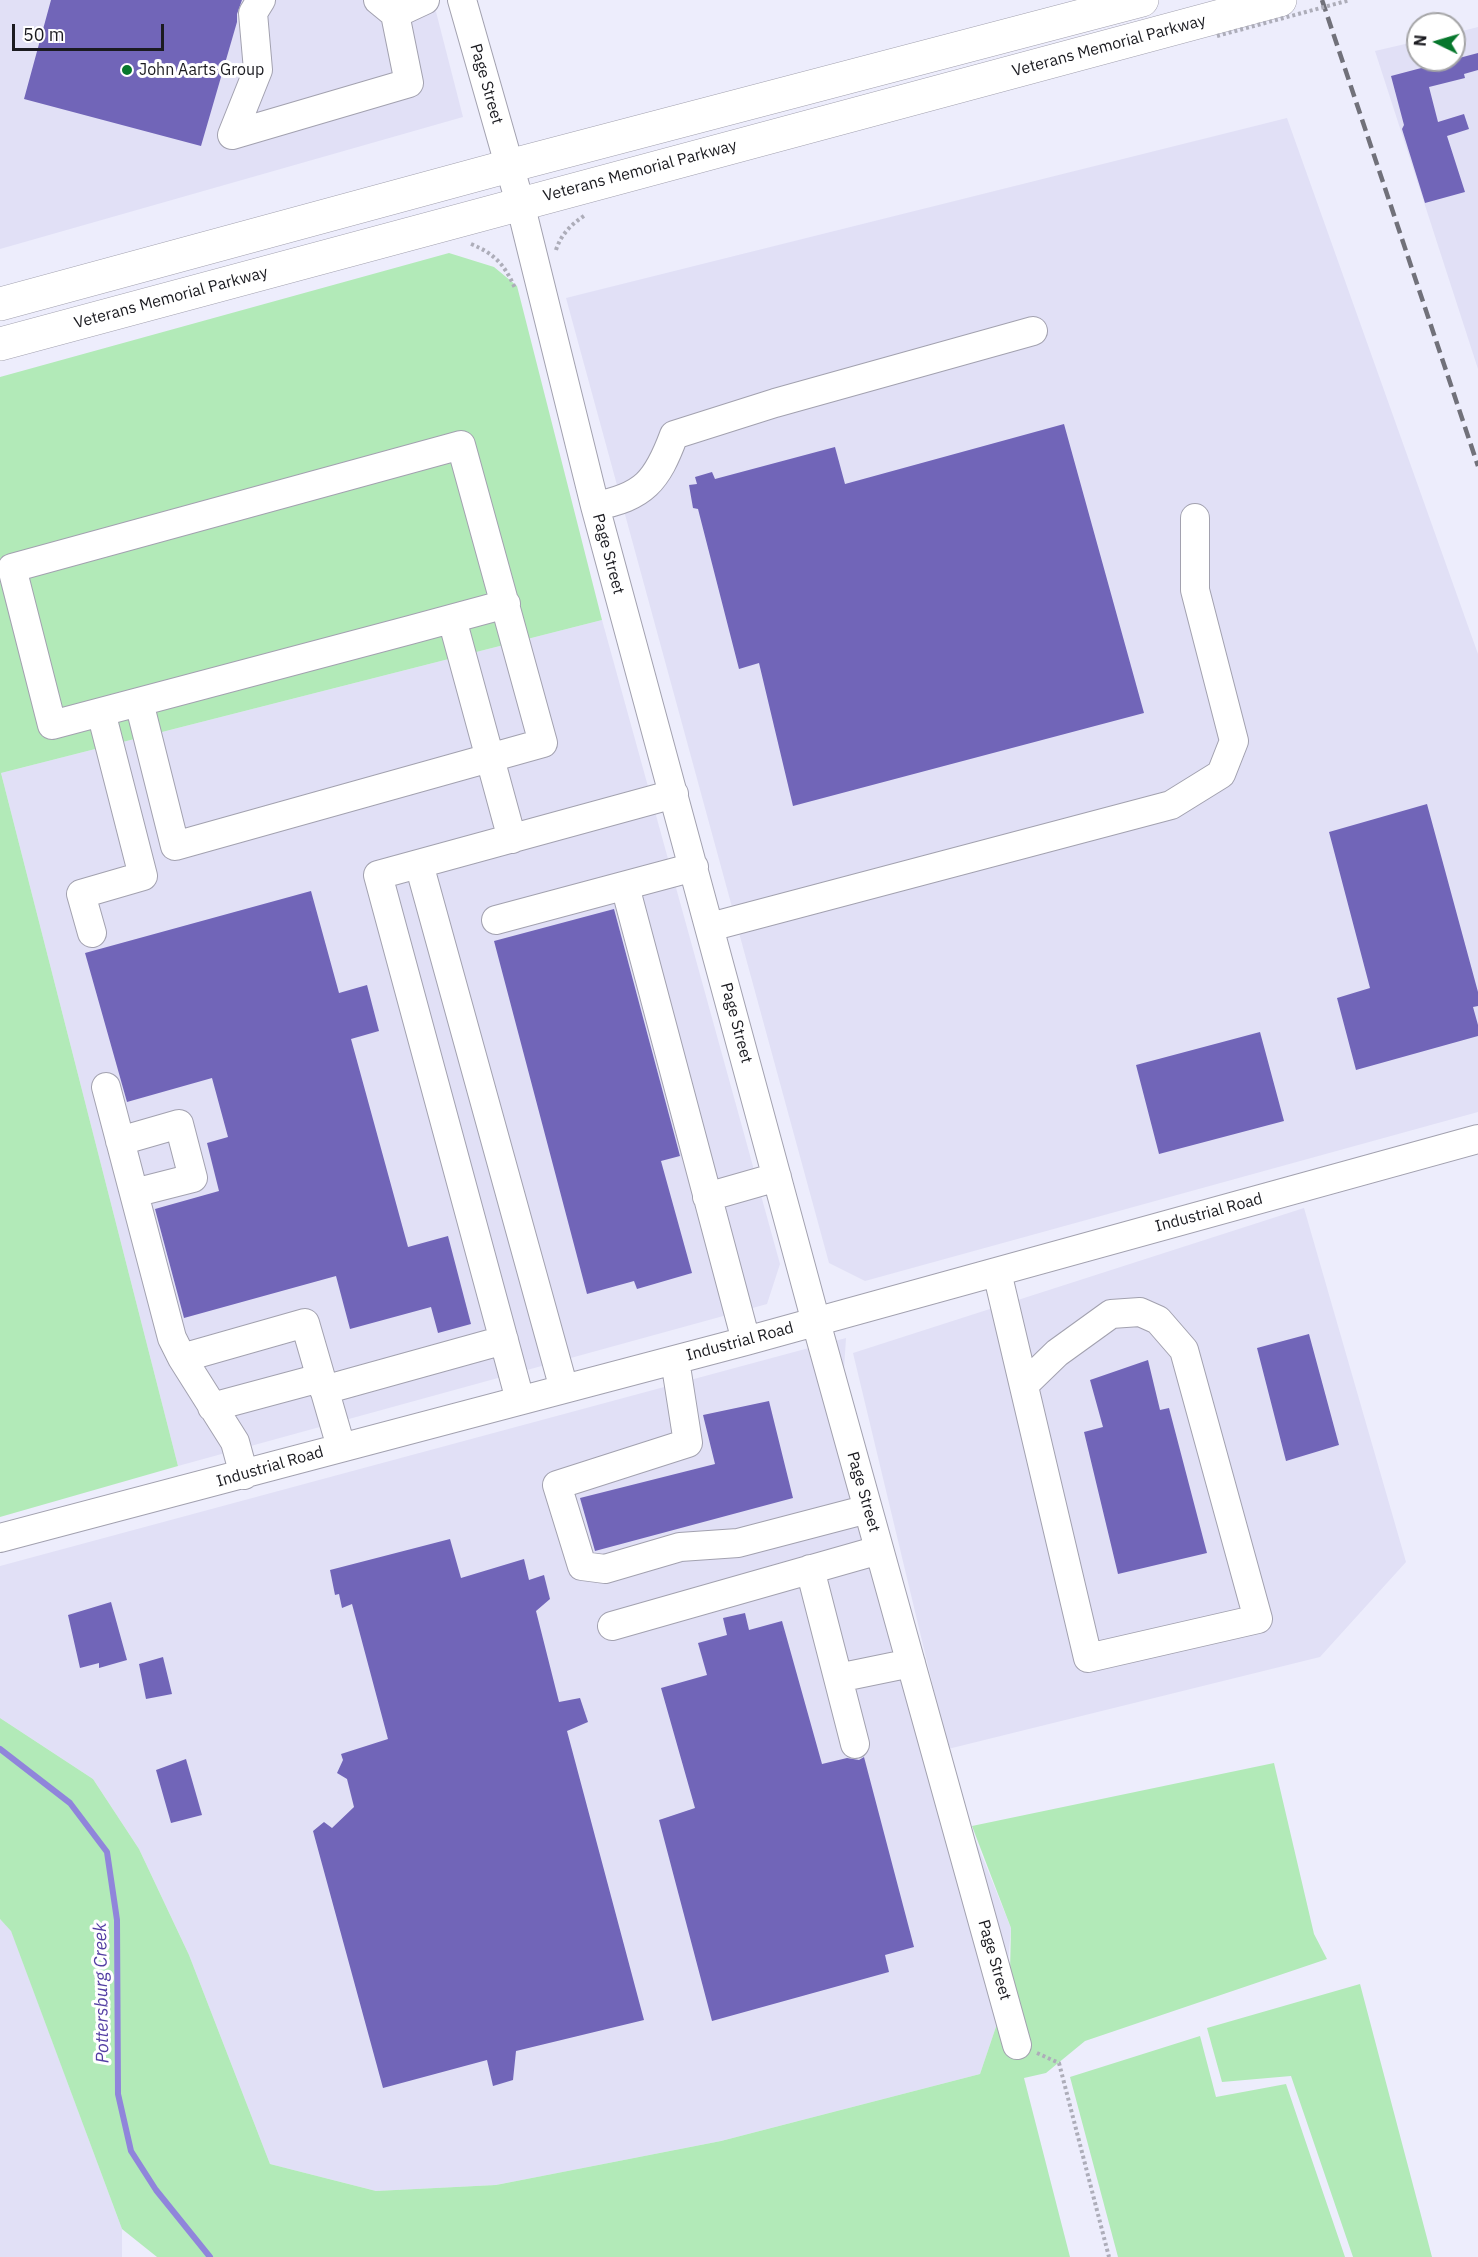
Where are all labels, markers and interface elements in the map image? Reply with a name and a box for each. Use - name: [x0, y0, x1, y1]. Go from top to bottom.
- street label: Veterans Memorial Parkway: [1010, 11, 1208, 81]
- scale bar: [15, 12, 166, 50]
- north arrow: [1406, 12, 1466, 72]
- text: 50 m: [23, 23, 65, 46]
- text: N: [1410, 34, 1431, 47]
- street label: Page Street: [465, 42, 507, 126]
- place label: John Aarts Group: [139, 60, 264, 80]
- marker: John Aarts Group: [120, 63, 134, 77]
- street label: Veterans Memorial Parkway: [541, 136, 739, 206]
- street label: Veterans Memorial Parkway: [72, 263, 270, 333]
- street label: Page Street: [588, 511, 628, 597]
- street label: Page Street: [716, 980, 756, 1066]
- street label: Industrial Road: [1153, 1189, 1265, 1237]
- street label: Industrial Road: [684, 1318, 796, 1366]
- street label: Industrial Road: [214, 1443, 326, 1491]
- street label: Page Street: [842, 1450, 884, 1534]
- street label: Page Street: [973, 1918, 1015, 2002]
- water label: Pottersburg Creek: [90, 1922, 114, 2064]

